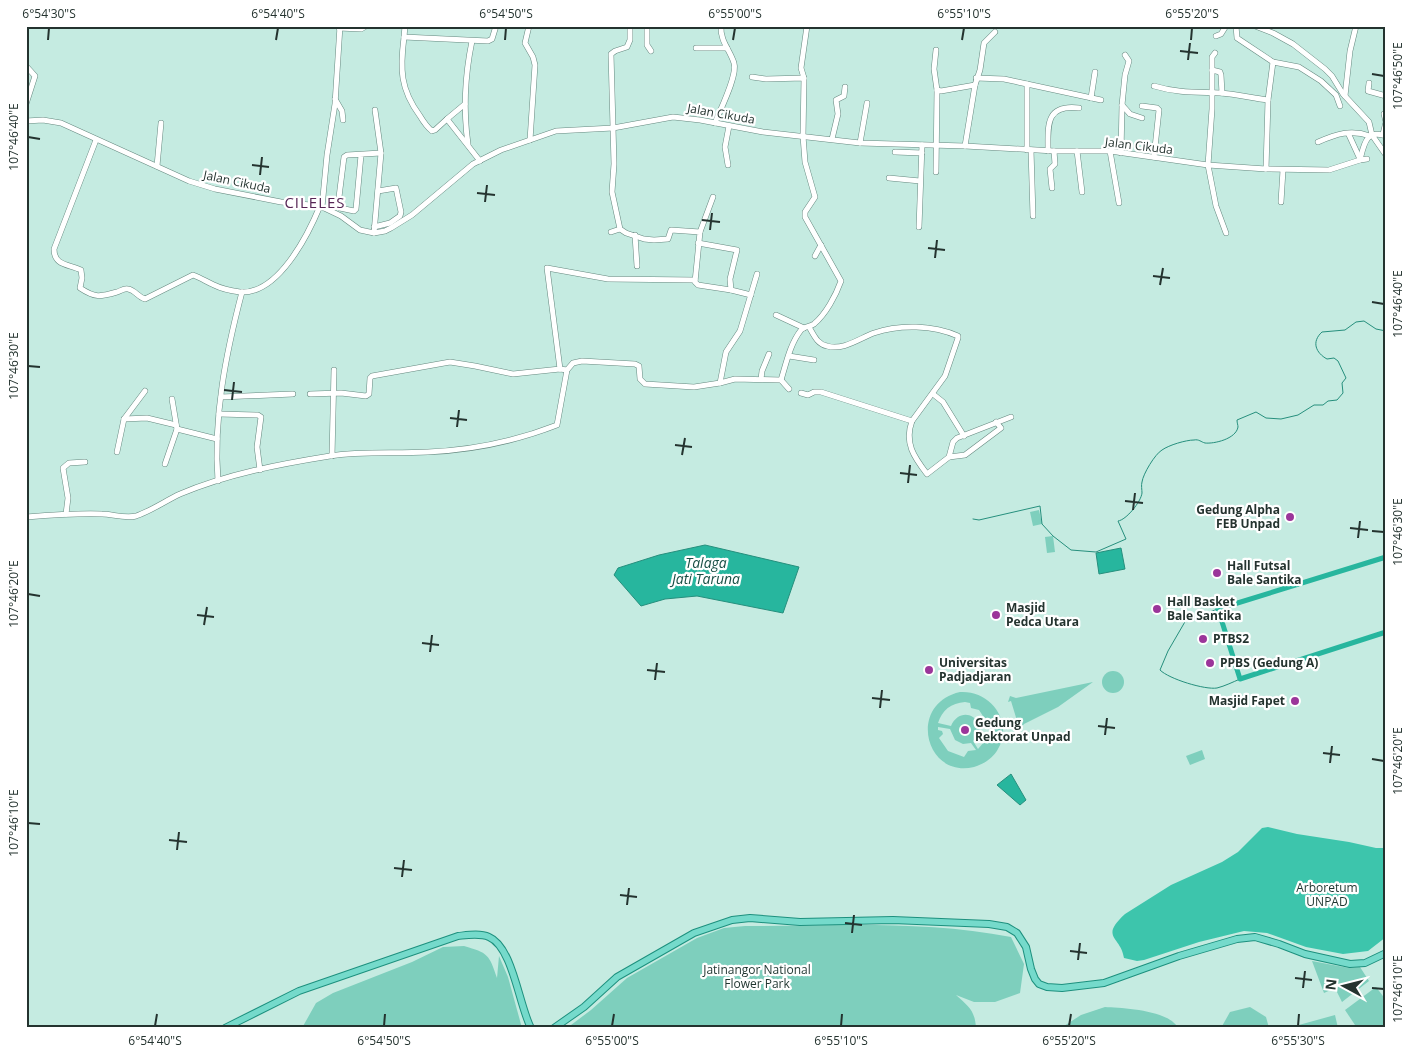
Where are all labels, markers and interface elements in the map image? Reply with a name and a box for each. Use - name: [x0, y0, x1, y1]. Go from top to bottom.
- text: 6°54'30"S: [22, 5, 76, 22]
- text: 6°54'40"S: [251, 5, 305, 22]
- text: 6°54'50"S: [479, 5, 533, 22]
- text: 6°55'00"S: [708, 5, 762, 22]
- text: 6°55'10"S: [937, 5, 991, 22]
- text: 6°55'20"S: [1165, 5, 1219, 22]
- text: 107°46'50"E: [1389, 42, 1406, 110]
- street label: Jalan Cikuda: [685, 99, 756, 128]
- text: 107°46'40"E: [5, 103, 22, 171]
- street label: Jalan Cikuda: [1103, 133, 1174, 158]
- street label: Jalan Cikuda: [201, 166, 272, 197]
- district label: CILELES: [284, 192, 346, 212]
- text: 107°46'40"E: [1389, 270, 1406, 338]
- text: 107°46'30"E: [5, 332, 22, 400]
- text: 107°46'30"E: [1389, 498, 1406, 566]
- place label: Gedung Alpha FEB Unpad: [1196, 501, 1280, 532]
- marker: Gedung Alpha FEB Unpad: [1284, 511, 1296, 523]
- water label: Talaga Jati Taruna: [669, 553, 740, 588]
- place label: Hall Futsal Bale Santika: [1227, 557, 1301, 588]
- text: 107°46'20"E: [5, 560, 22, 628]
- marker: Hall Futsal Bale Santika: [1211, 567, 1223, 579]
- place label: Hall Basket Bale Santika: [1167, 593, 1241, 624]
- place label: Masjid Pedca Utara: [1006, 599, 1079, 630]
- marker: Hall Basket Bale Santika: [1151, 603, 1163, 615]
- marker: Masjid Pedca Utara: [990, 609, 1002, 621]
- place label: PTBS2: [1213, 630, 1249, 647]
- marker: PTBS2: [1197, 633, 1209, 645]
- place label: Universitas Padjadjaran: [939, 654, 1011, 685]
- place label: PPBS (Gedung A): [1220, 654, 1318, 671]
- marker: PPBS (Gedung A): [1204, 657, 1216, 669]
- marker: Universitas Padjadjaran: [923, 664, 935, 676]
- place label: Masjid Fapet: [1209, 692, 1285, 709]
- marker: Masjid Fapet: [1289, 695, 1301, 707]
- place label: Gedung Rektorat Unpad: [975, 714, 1071, 745]
- marker: Gedung Rektorat Unpad: [959, 724, 971, 736]
- text: 107°46'20"E: [1389, 727, 1406, 795]
- text: 107°46'10"E: [5, 789, 22, 857]
- park label: Arboretum UNPAD: [1296, 879, 1358, 910]
- text: 107°46'10"E: [1389, 955, 1406, 1023]
- park label: Jatinangor National Flower Park: [702, 961, 811, 992]
- north arrow: [1320, 962, 1370, 1012]
- text: N: [1320, 978, 1341, 991]
- text: 6°54'40"S: [128, 1032, 182, 1049]
- text: 6°54'50"S: [357, 1032, 411, 1049]
- text: 6°55'00"S: [585, 1032, 639, 1049]
- text: 6°55'10"S: [814, 1032, 868, 1049]
- text: 6°55'20"S: [1042, 1032, 1096, 1049]
- text: 6°55'30"S: [1271, 1032, 1325, 1049]

